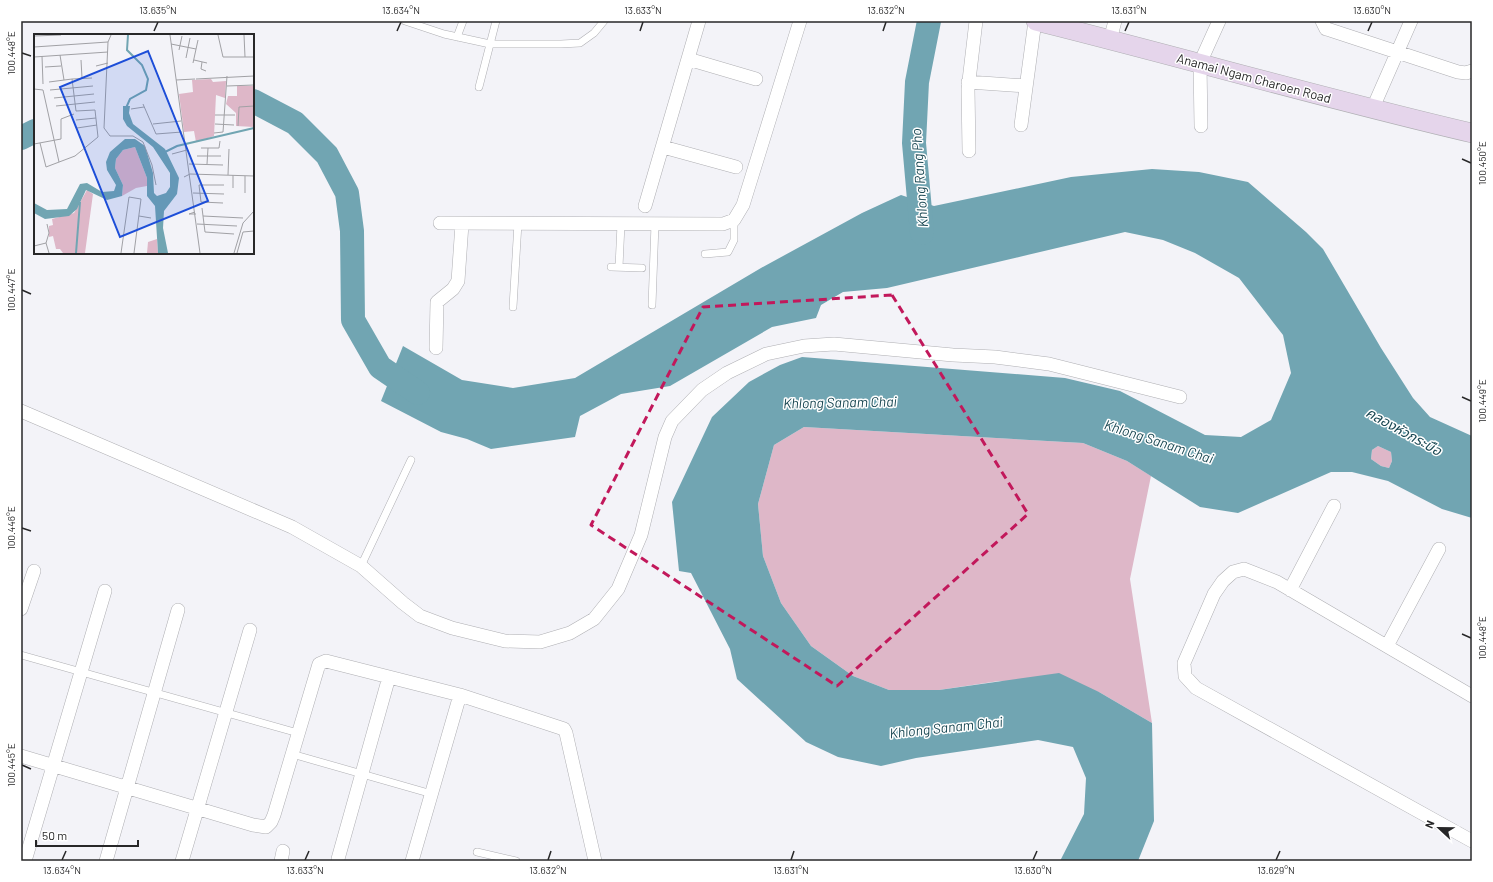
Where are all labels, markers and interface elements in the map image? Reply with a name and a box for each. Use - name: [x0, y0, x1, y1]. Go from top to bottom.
- text: 13.635°N: [139, 4, 177, 16]
- text: 13.634°N: [382, 4, 420, 16]
- text: 13.633°N: [624, 4, 662, 16]
- text: 13.632°N: [867, 4, 905, 16]
- text: 13.631°N: [1111, 4, 1147, 16]
- text: 13.630°N: [1353, 4, 1391, 16]
- text: 100.448°E: [5, 31, 17, 75]
- inset map: [34, 34, 254, 254]
- street label: Anamai Ngam Charoen Road: [1175, 50, 1333, 106]
- water label: Khlong Rang Pho: [907, 128, 931, 228]
- text: 100.450°E: [1476, 141, 1488, 185]
- text: 100.447°E: [5, 269, 17, 311]
- text: 100.449°E: [1476, 379, 1488, 423]
- water label: Khlong Sanam Chai: [783, 392, 898, 411]
- water label: คลองหัวกระบือ: [1363, 403, 1446, 459]
- water label: Khlong Sanam Chai: [1102, 415, 1216, 467]
- text: 100.446°E: [5, 506, 17, 550]
- text: 100.448°E: [1476, 616, 1488, 660]
- water label: Khlong Sanam Chai: [888, 713, 1004, 741]
- text: 100.445°E: [5, 743, 17, 787]
- north arrow: [1419, 808, 1459, 848]
- text: N: [1422, 818, 1437, 830]
- scale bar: [36, 822, 138, 848]
- text: 50 m: [42, 828, 67, 842]
- text: 13.634°N: [43, 864, 81, 876]
- text: 13.633°N: [286, 864, 324, 876]
- text: 13.632°N: [529, 864, 567, 876]
- text: 13.631°N: [773, 864, 809, 876]
- text: 13.630°N: [1014, 864, 1052, 876]
- text: 13.629°N: [1257, 864, 1295, 876]

